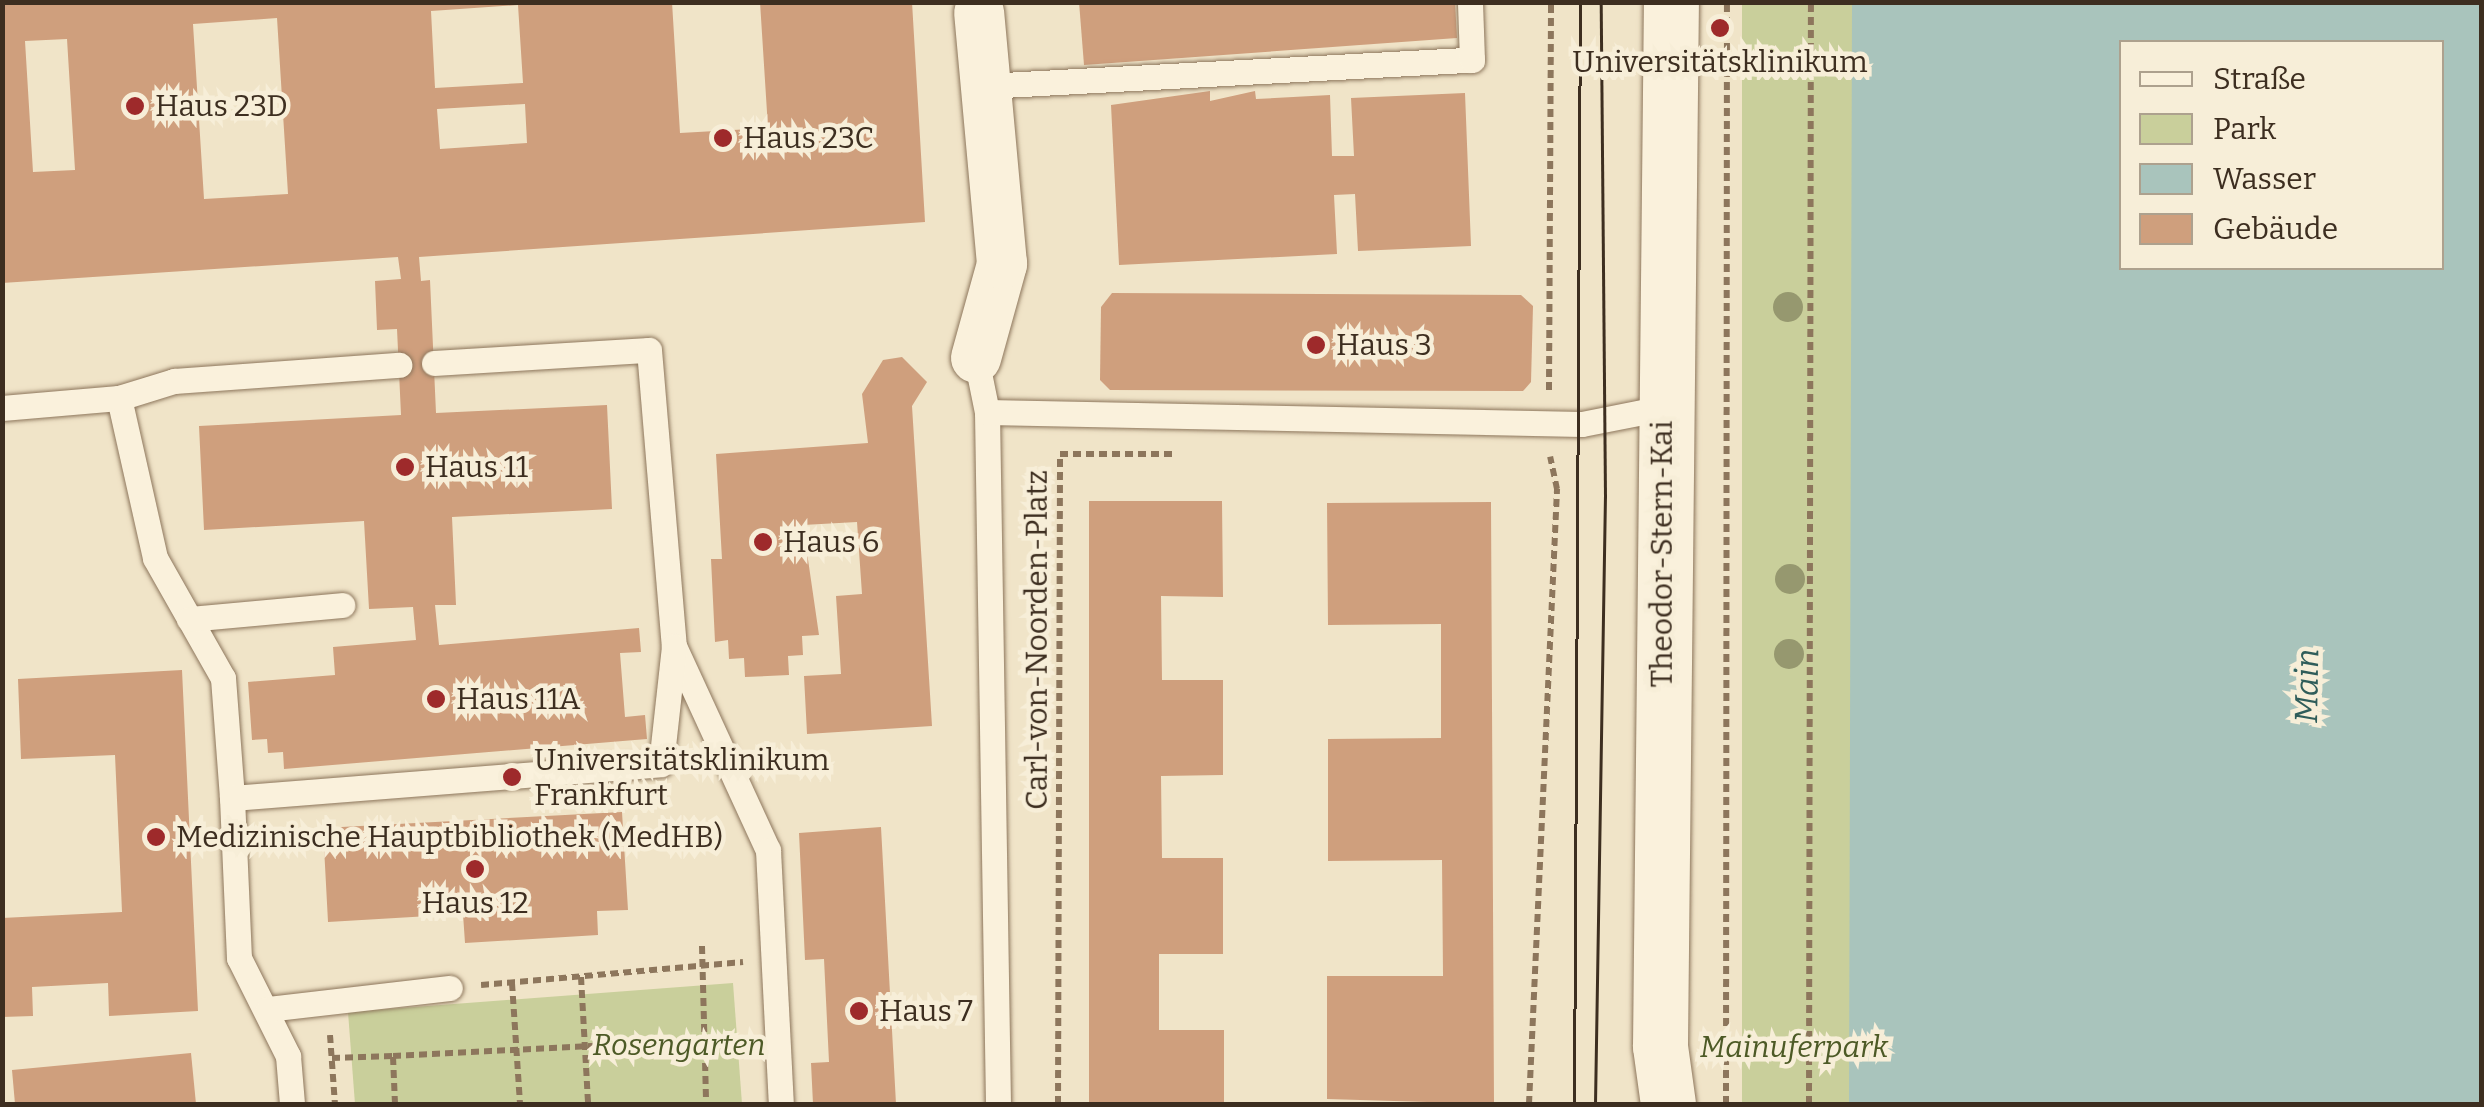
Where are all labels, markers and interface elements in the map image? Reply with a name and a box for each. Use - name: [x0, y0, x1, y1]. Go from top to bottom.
- marker: Universitätsklinikum: [1709, 17, 1731, 39]
- legend: [2119, 40, 2444, 270]
- place label: Universitätsklinikum: [1572, 44, 1868, 80]
- text: Straße: [2213, 61, 2306, 97]
- place label: Haus 23D: [155, 88, 288, 124]
- marker: Haus 23D: [124, 95, 146, 117]
- text: Park: [2213, 111, 2276, 147]
- place label: Haus 23C: [743, 120, 874, 156]
- marker: Haus 23C: [712, 127, 734, 149]
- text: Wasser: [2213, 161, 2316, 197]
- text: Gebäude: [2213, 211, 2338, 247]
- place label: Haus 3: [1336, 327, 1432, 363]
- marker: Haus 3: [1305, 334, 1327, 356]
- street label: Theodor-Stern-Kai: [1644, 421, 1680, 687]
- place label: Haus 11: [425, 449, 528, 485]
- marker: Haus 11: [394, 456, 416, 478]
- street label: Carl-von-Noorden-Platz: [1019, 470, 1055, 810]
- place label: Haus 6: [783, 524, 879, 560]
- marker: Haus 6: [752, 531, 774, 553]
- water label: Main: [2287, 648, 2327, 724]
- place label: Haus 11A: [456, 681, 580, 717]
- marker: Haus 11A: [425, 688, 447, 710]
- place label: Universitätsklinikum Frankfurt: [534, 742, 829, 812]
- marker: Universitätsklinikum Frankfurt: [499, 764, 525, 790]
- place label: Medizinische Hauptbibliothek (MedHB): [176, 819, 723, 855]
- marker: Medizinische Hauptbibliothek (MedHB): [145, 826, 167, 848]
- marker: Haus 12: [464, 858, 486, 880]
- place label: Haus 12: [421, 885, 529, 921]
- place label: Haus 7: [879, 993, 973, 1029]
- marker: Haus 7: [848, 1000, 870, 1022]
- park label: Rosengarten: [593, 1027, 765, 1063]
- park label: Mainuferpark: [1700, 1029, 1888, 1065]

